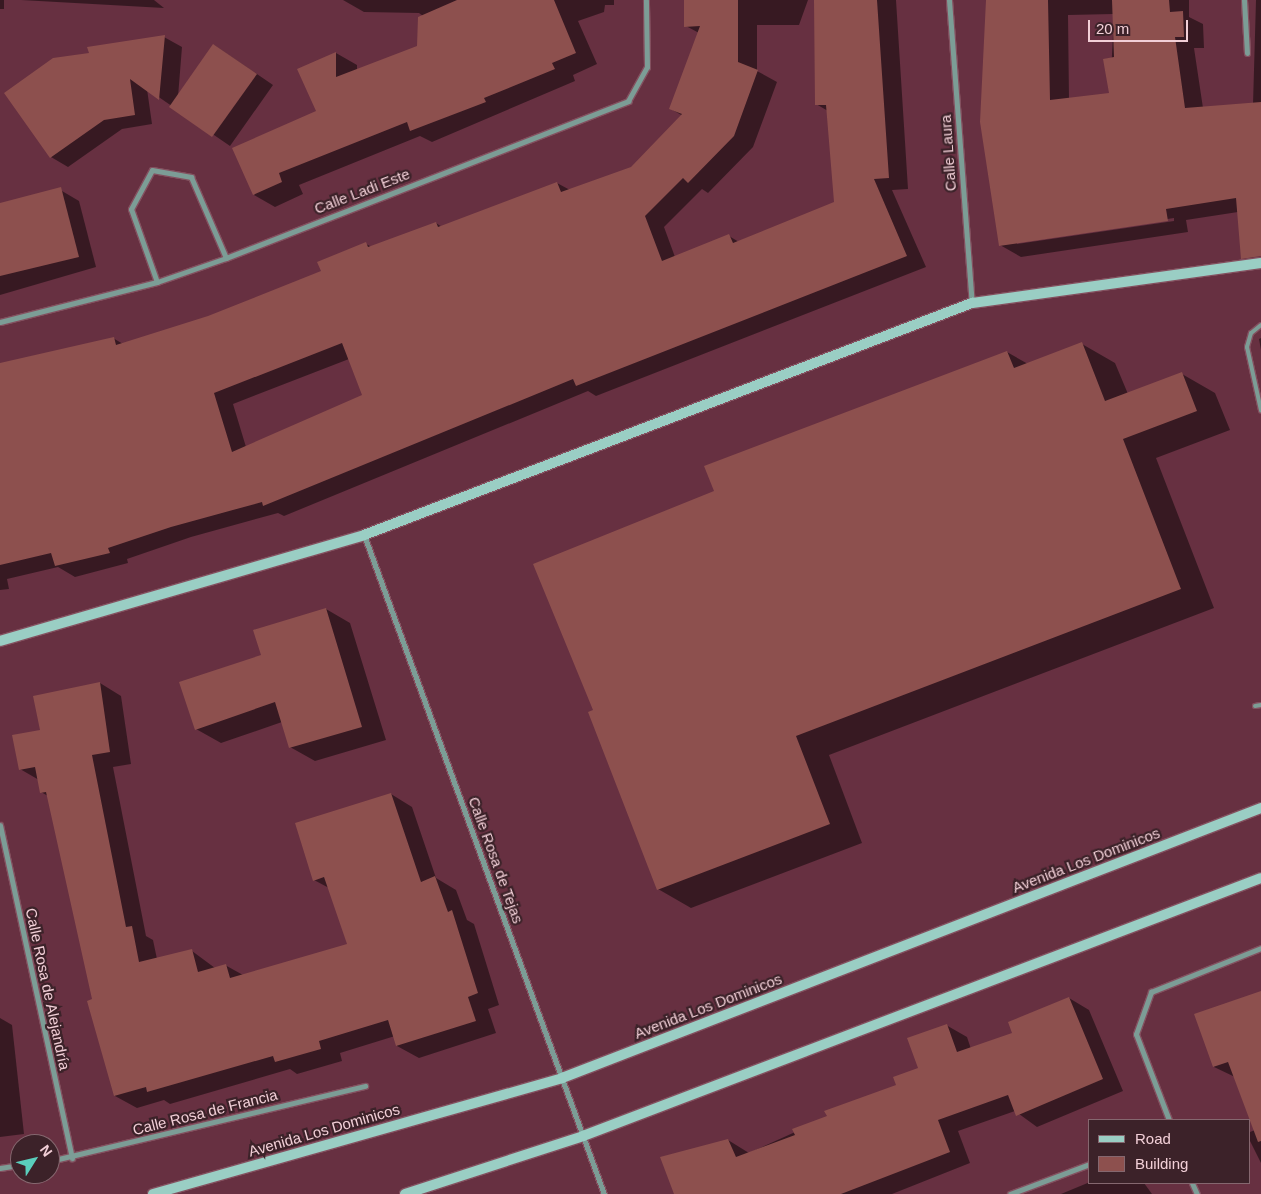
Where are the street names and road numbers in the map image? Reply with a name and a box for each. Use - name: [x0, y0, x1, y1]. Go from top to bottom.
- street label: Calle Laura: [936, 114, 960, 192]
- street label: Calle Ladi Este: [312, 165, 412, 217]
- street label: Calle Rosa de Tejas: [465, 794, 527, 926]
- street label: Avenida Los Dominicos: [1010, 824, 1162, 896]
- street label: Calle Rosa de Alejandría: [22, 906, 74, 1072]
- street label: Avenida Los Dominicos: [632, 970, 784, 1042]
- street label: Calle Rosa de Francia: [131, 1085, 279, 1139]
- street label: Avenida Los Dominicos: [246, 1100, 402, 1160]

